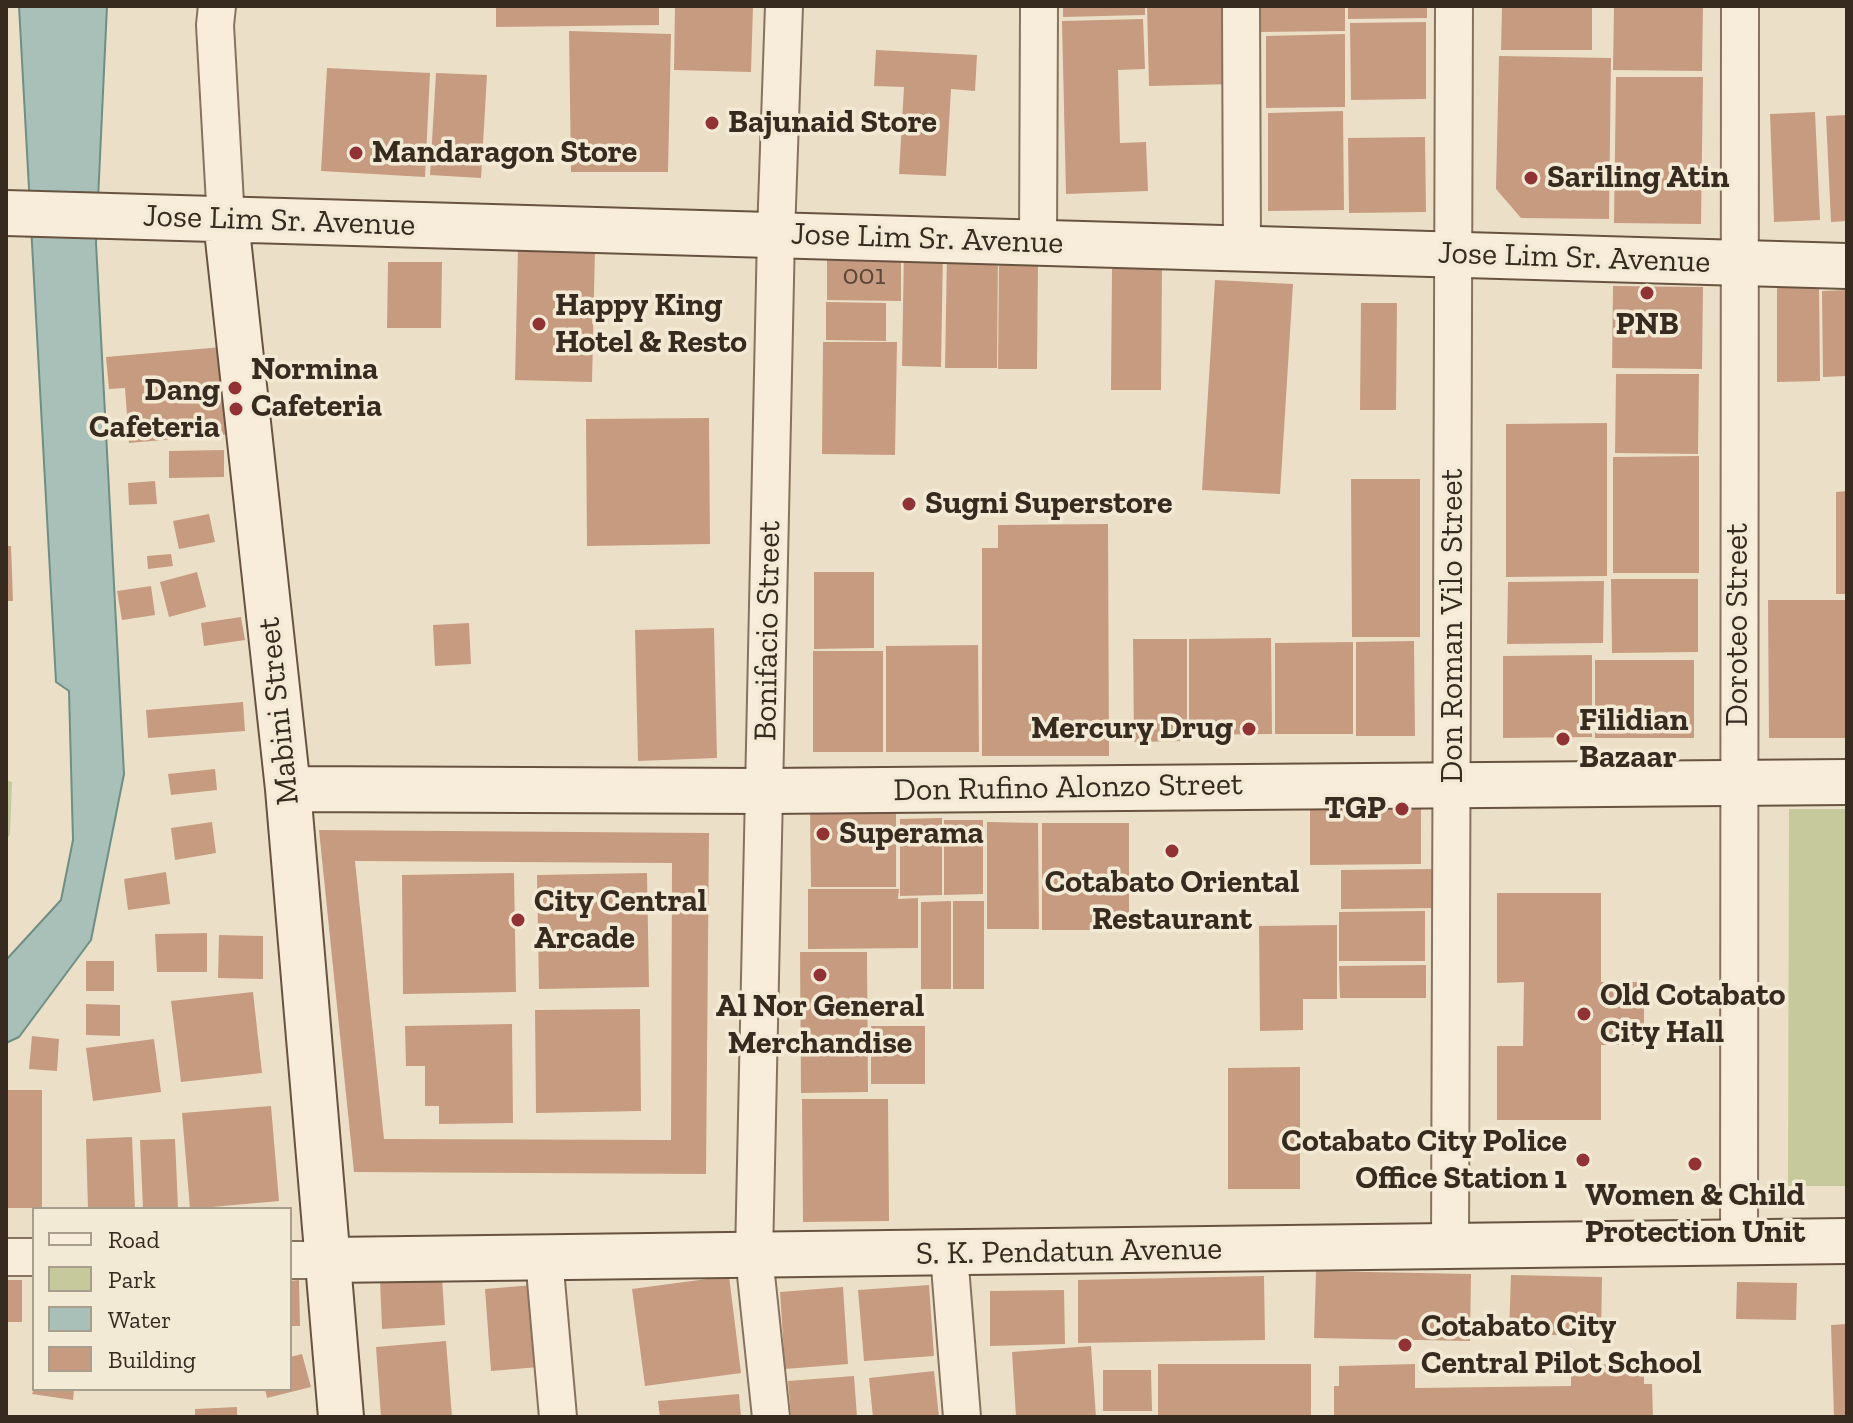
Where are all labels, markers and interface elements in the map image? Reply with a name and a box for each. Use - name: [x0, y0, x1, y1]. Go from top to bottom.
- place label: Bajunaid Store: [728, 104, 937, 142]
- marker: Bajunaid Store: [703, 114, 721, 132]
- place label: Mandaragon Store: [372, 134, 637, 172]
- marker: Mandaragon Store: [347, 144, 365, 162]
- place label: Sariling Atin: [1547, 159, 1729, 197]
- marker: Sariling Atin: [1522, 169, 1540, 187]
- street label: Jose Lim Sr. Avenue: [142, 197, 416, 245]
- street label: Jose Lim Sr. Avenue: [790, 215, 1064, 263]
- street label: Jose Lim Sr. Avenue: [1437, 234, 1711, 282]
- house number: 001: [842, 259, 886, 293]
- marker: PNB: [1638, 284, 1656, 302]
- place label: Happy King Hotel & Resto: [555, 287, 747, 362]
- place label: PNB: [1615, 306, 1679, 344]
- marker: Happy King Hotel & Resto: [530, 315, 548, 333]
- place label: Normina Cafeteria: [251, 351, 382, 426]
- place label: Dang Cafeteria: [89, 372, 220, 447]
- marker: Normina Cafeteria: [226, 379, 244, 397]
- marker: Dang Cafeteria: [227, 400, 245, 418]
- street label: Don Roman Vilo Street: [1434, 469, 1472, 783]
- place label: Sugni Superstore: [925, 485, 1172, 523]
- marker: Sugni Superstore: [900, 495, 918, 513]
- street label: Bonifacio Street: [747, 520, 789, 742]
- street label: Doroteo Street: [1719, 523, 1757, 727]
- street label: Mabini Street: [250, 615, 308, 807]
- place label: Filidian Bazaar: [1579, 702, 1688, 777]
- place label: Mercury Drug: [1031, 710, 1233, 748]
- marker: Mercury Drug: [1240, 720, 1258, 738]
- marker: Filidian Bazaar: [1554, 730, 1572, 748]
- street label: Don Rufino Alonzo Street: [893, 766, 1243, 810]
- place label: TGP: [1324, 790, 1386, 828]
- marker: TGP: [1393, 800, 1411, 818]
- place label: Superama: [839, 815, 984, 853]
- marker: Superama: [814, 825, 832, 843]
- marker: Cotabato Oriental Restaurant: [1163, 842, 1181, 860]
- place label: Cotabato Oriental Restaurant: [1045, 864, 1299, 939]
- place label: City Central Arcade: [534, 883, 707, 958]
- marker: City Central Arcade: [509, 911, 527, 929]
- marker: Al Nor General Merchandise: [811, 966, 829, 984]
- place label: Old Cotabato City Hall: [1600, 977, 1785, 1052]
- place label: Al Nor General Merchandise: [716, 988, 924, 1063]
- marker: Old Cotabato City Hall: [1575, 1005, 1593, 1023]
- place label: Cotabato City Police Office Station 1: [1281, 1123, 1567, 1198]
- marker: Cotabato City Police Office Station 1: [1574, 1151, 1592, 1169]
- marker: Women & Child Protection Unit: [1686, 1155, 1704, 1173]
- place label: Women & Child Protection Unit: [1585, 1177, 1805, 1252]
- legend: [32, 1207, 292, 1391]
- text: Road: [108, 1225, 160, 1254]
- street label: S. K. Pendatun Avenue: [916, 1230, 1222, 1274]
- text: Park: [108, 1265, 156, 1294]
- text: Water: [108, 1305, 171, 1334]
- place label: Cotabato City Central Pilot School: [1421, 1308, 1702, 1383]
- marker: Cotabato City Central Pilot School: [1396, 1336, 1414, 1354]
- text: Building: [108, 1345, 196, 1374]

